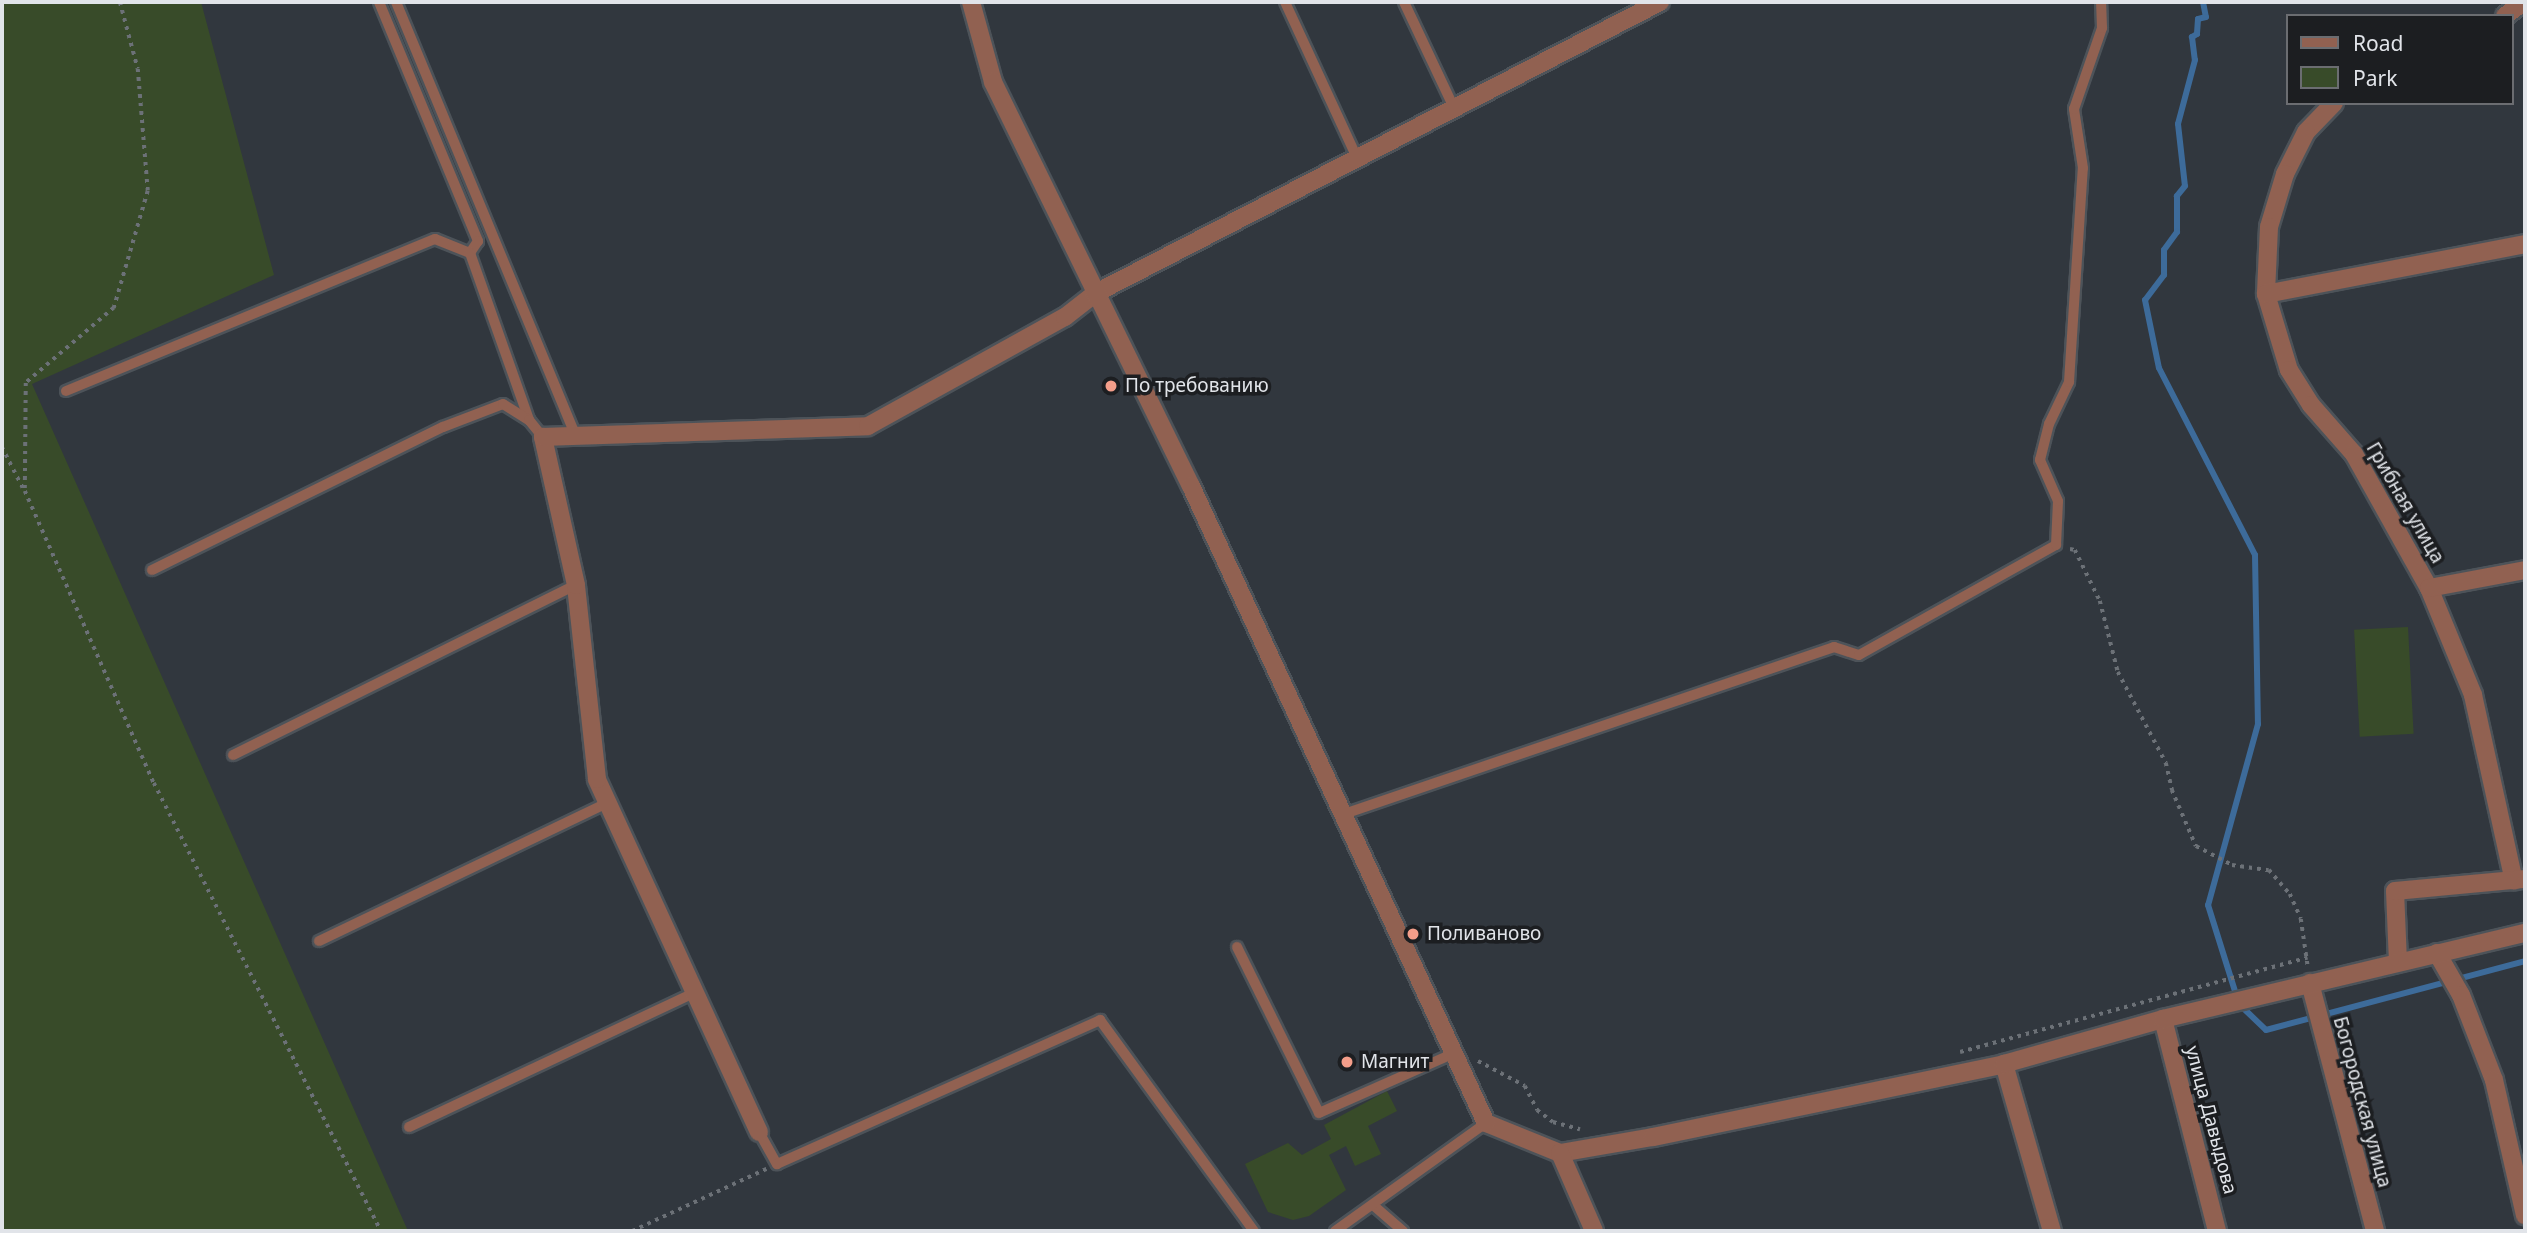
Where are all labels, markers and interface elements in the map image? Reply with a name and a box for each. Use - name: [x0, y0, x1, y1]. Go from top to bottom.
- legend: [2286, 14, 2513, 105]
- text: Road: [2353, 29, 2403, 57]
- text: Park: [2353, 64, 2397, 92]
- place label: По требованию: [1125, 375, 1269, 397]
- marker: По требованию: [1103, 378, 1119, 394]
- street label: Грибная улица: [2361, 438, 2449, 568]
- place label: Поливаново: [1427, 923, 1541, 945]
- marker: Поливаново: [1405, 926, 1421, 942]
- street label: Богородская улица: [2328, 1014, 2396, 1190]
- street label: улица Давыдова: [2180, 1043, 2242, 1197]
- place label: Магнит: [1361, 1051, 1429, 1073]
- marker: Магнит: [1339, 1054, 1355, 1070]

